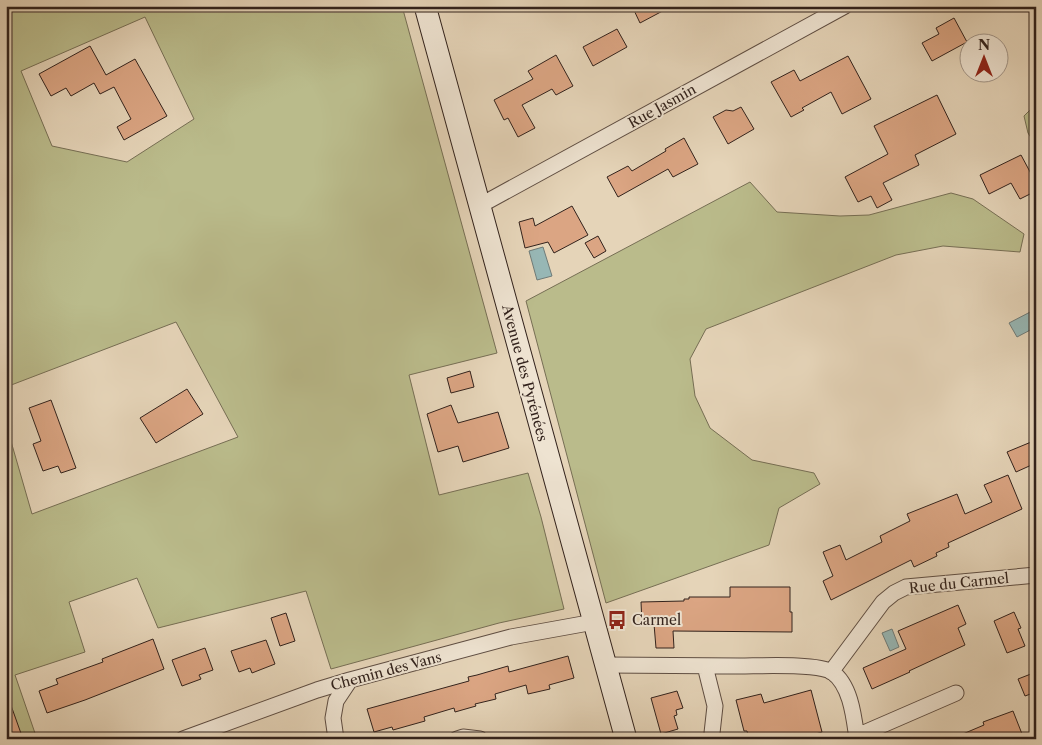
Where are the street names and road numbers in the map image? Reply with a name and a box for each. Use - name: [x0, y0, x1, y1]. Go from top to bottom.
- street label: Rue Jasmin: [625, 80, 699, 132]
- street label: Avenue des Pyrénées: [498, 302, 552, 443]
- street label: Rue du Carmel: [908, 569, 1010, 597]
- street label: Chemin des Vans: [329, 648, 443, 694]

